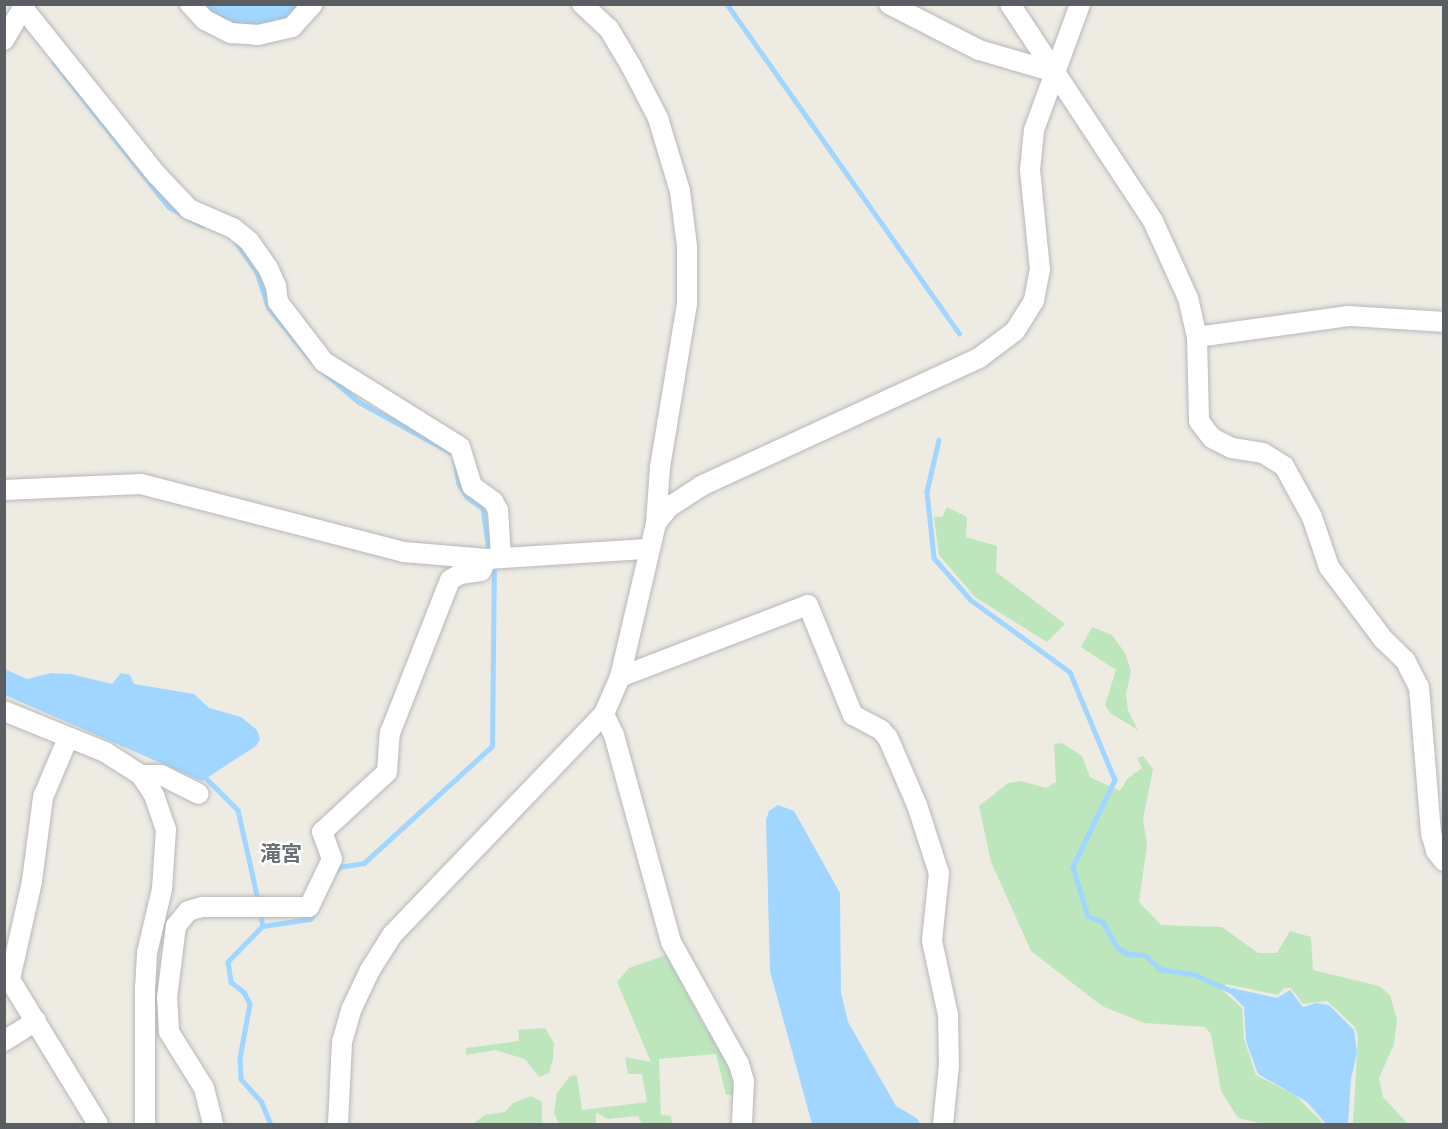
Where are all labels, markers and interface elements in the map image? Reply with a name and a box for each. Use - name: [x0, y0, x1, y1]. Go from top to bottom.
- district label: 滝宮: [260, 841, 302, 867]

